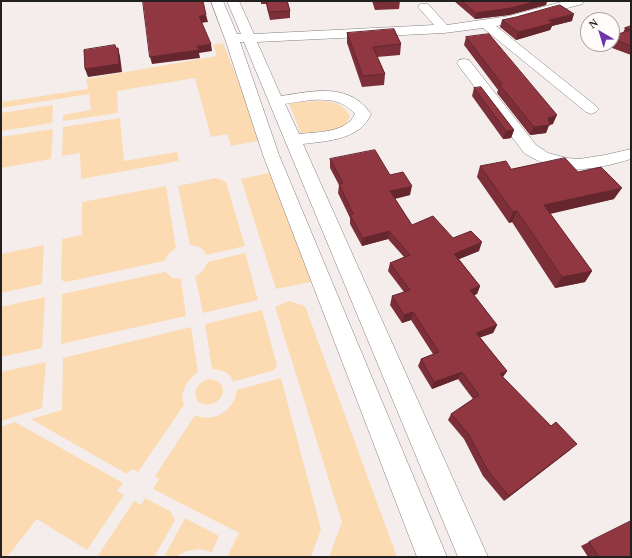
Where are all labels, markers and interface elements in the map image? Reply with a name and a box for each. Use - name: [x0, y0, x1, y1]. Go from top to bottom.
- north arrow: [580, 12, 620, 52]
- text: N: [586, 16, 600, 31]

